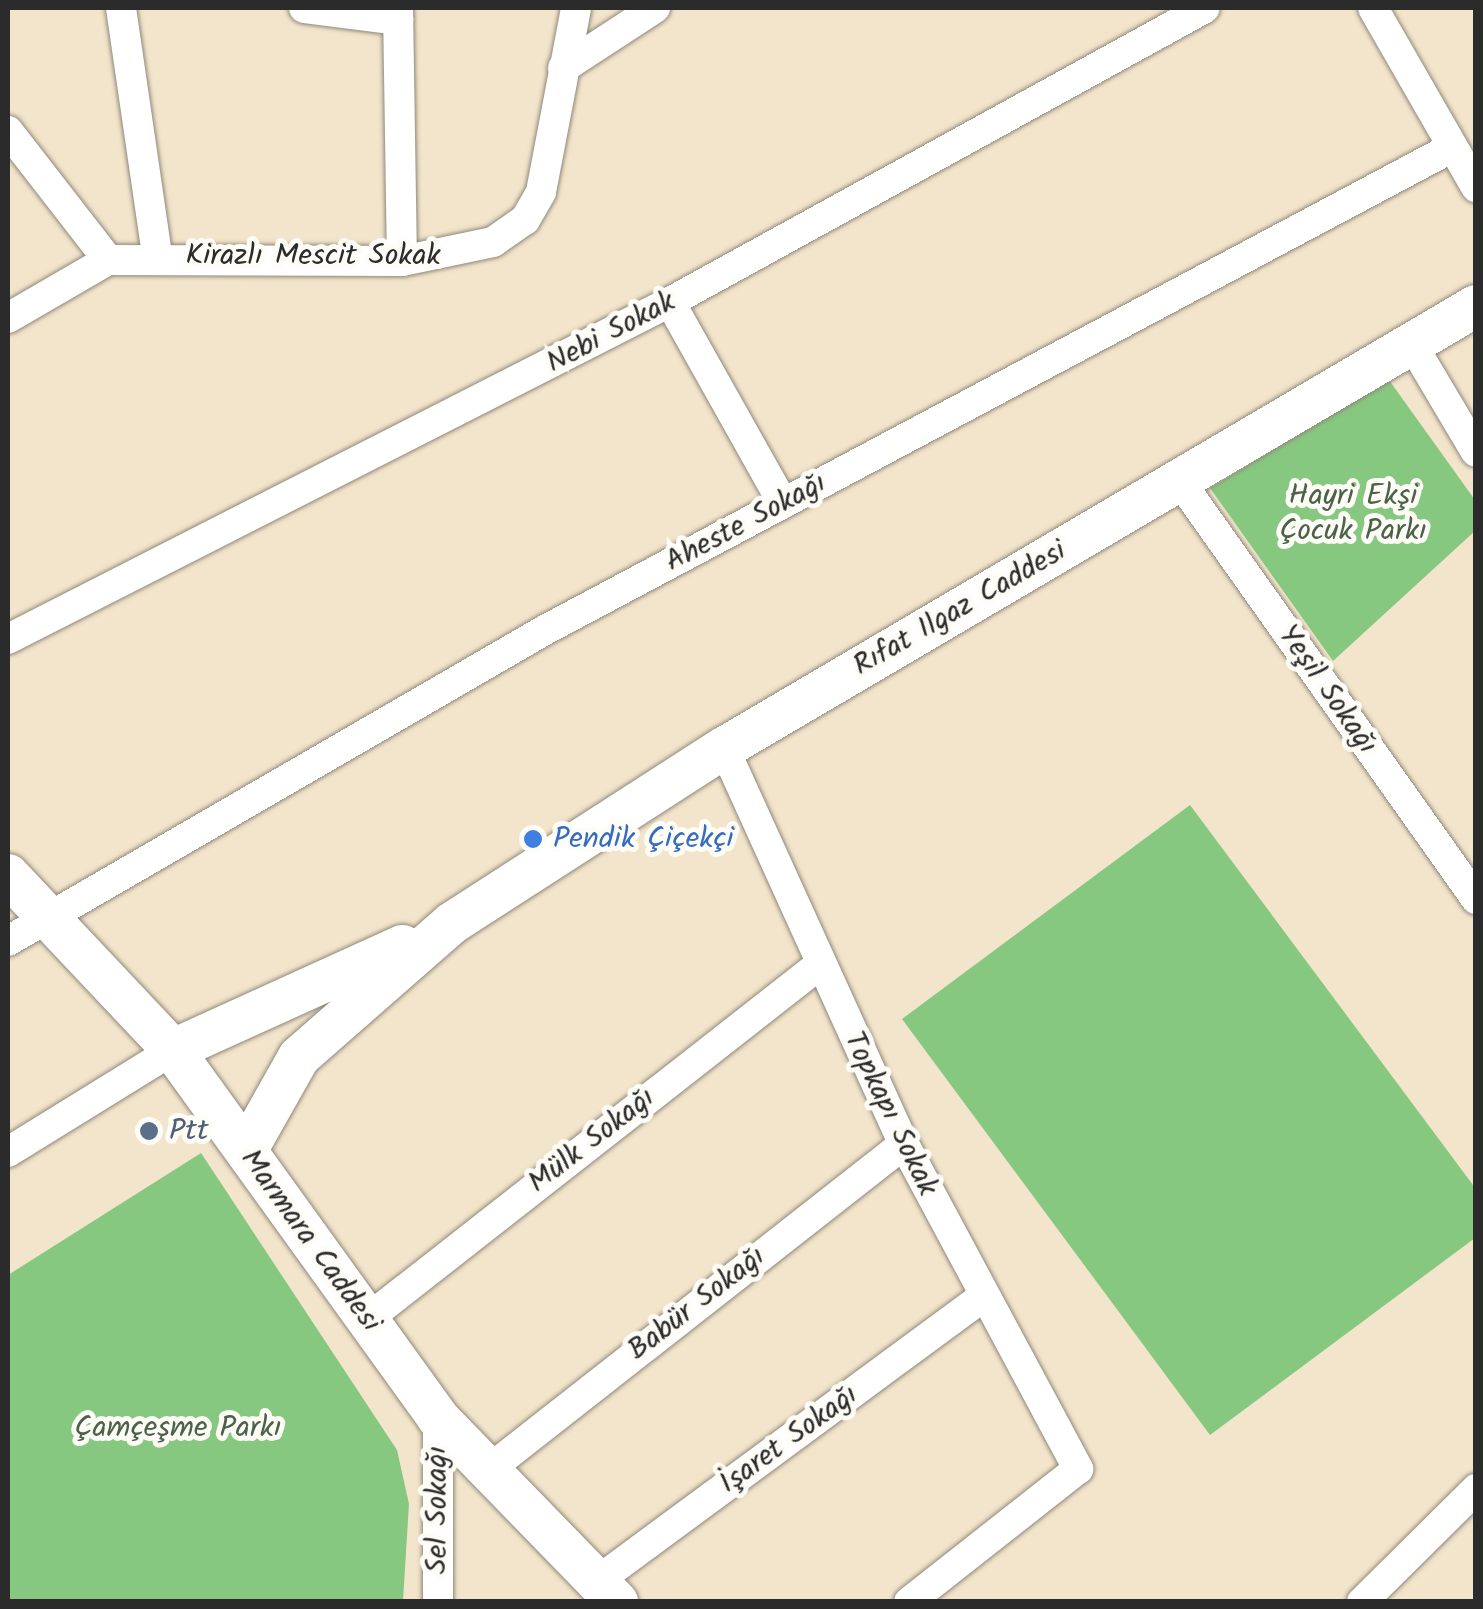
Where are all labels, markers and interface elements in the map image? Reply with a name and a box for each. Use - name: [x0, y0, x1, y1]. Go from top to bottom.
- street label: Kirazlı Mescit Sokak: [185, 238, 441, 274]
- street label: Nebi Sokak: [541, 284, 681, 382]
- street label: Aheste Sokağı: [659, 465, 833, 581]
- park label: Hayri Ekşi Çocuk Parkı: [1279, 478, 1427, 548]
- street label: Rıfat Ilgaz Caddesi: [847, 533, 1073, 685]
- street label: Yeşil Sokağı: [1269, 618, 1385, 762]
- place label: Pendik Çiçekçi: [553, 821, 734, 857]
- marker: Pendik Çiçekçi: [522, 828, 544, 850]
- street label: Topkapı Sokak: [835, 1026, 945, 1202]
- street label: Mülk Sokağı: [521, 1080, 663, 1202]
- place label: Ptt: [169, 1113, 209, 1149]
- marker: Ptt: [138, 1120, 160, 1142]
- street label: Marmara Caddesi: [232, 1143, 388, 1339]
- street label: Babür Sokağı: [621, 1239, 773, 1369]
- street label: İşaret Sokağı: [713, 1378, 865, 1502]
- park label: Çamçeşme Parkı: [74, 1410, 282, 1446]
- street label: Sel Sokağı: [420, 1446, 456, 1574]

